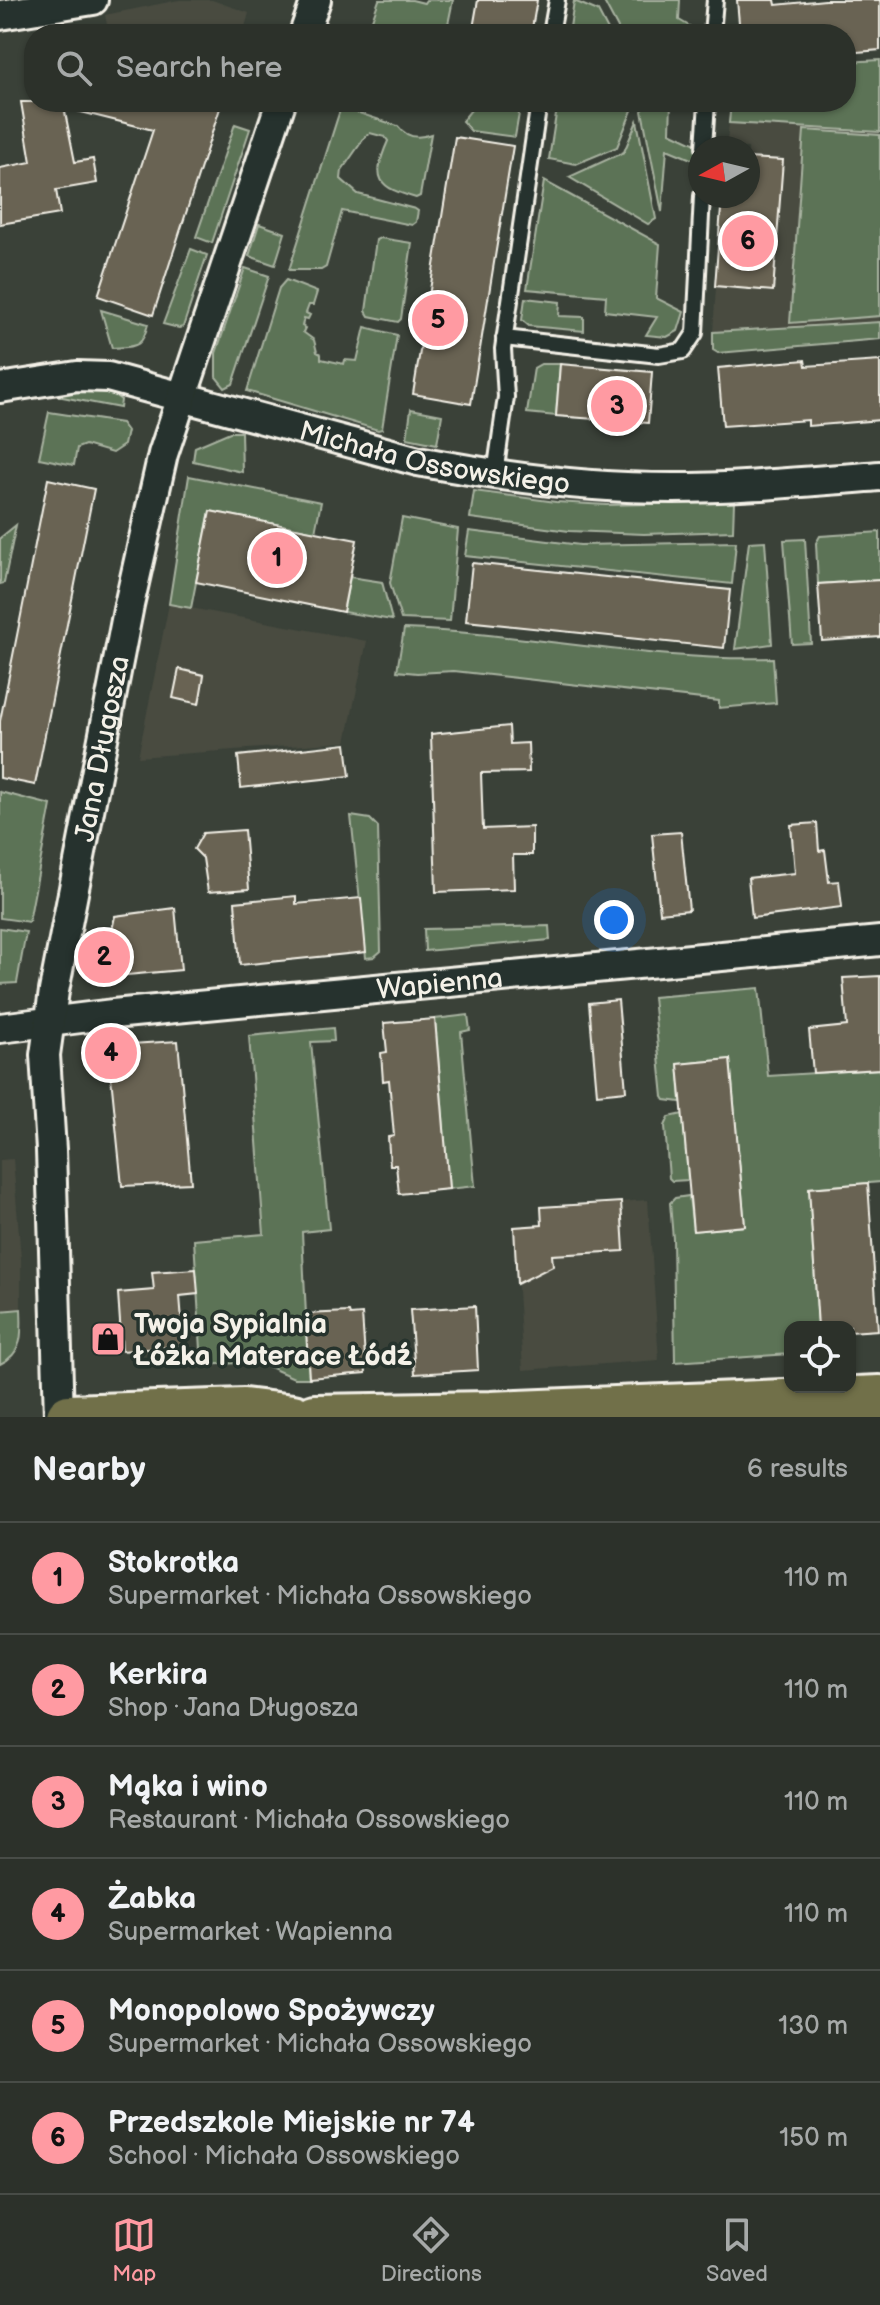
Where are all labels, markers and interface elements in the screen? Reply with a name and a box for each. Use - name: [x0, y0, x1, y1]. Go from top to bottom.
- search box: [24, 24, 856, 112]
- icon: search: [52, 46, 96, 90]
- text: Search here: [116, 50, 282, 86]
- north arrow: [688, 136, 760, 208]
- pin: 6: [722, 211, 774, 271]
- pin: 5: [412, 290, 464, 350]
- pin: 3: [591, 376, 643, 436]
- street label: Michała Ossowskiego: [296, 415, 571, 501]
- pin: 1: [251, 528, 303, 588]
- street label: Jana Długosza: [68, 653, 137, 845]
- your location: [594, 900, 634, 940]
- pin: 2: [78, 927, 130, 987]
- street label: Wapienna: [375, 962, 504, 1007]
- pin: 4: [85, 1023, 137, 1083]
- place label: Twoja Sypialnia Łóżka Materace Łódź: [133, 1308, 412, 1373]
- shop icon: Twoja Sypialnia Łóżka Materace Łódź: [89, 1320, 127, 1358]
- map controls: [784, 1321, 856, 1393]
- button: locate: [784, 1321, 856, 1393]
- text: Nearby: [32, 1449, 146, 1490]
- text: 6 results: [747, 1454, 848, 1485]
- text: Stokrotka: [108, 1545, 239, 1581]
- text: 1: [53, 1563, 63, 1594]
- text: 110 m: [784, 1563, 848, 1594]
- text: Supermarket · Michała Ossowskiego: [108, 1581, 532, 1612]
- text: Kerkira: [108, 1657, 208, 1693]
- text: 2: [50, 1675, 66, 1706]
- text: 110 m: [784, 1675, 848, 1706]
- text: Shop · Jana Długosza: [108, 1693, 359, 1724]
- text: Mąka i wino: [108, 1769, 268, 1805]
- text: 3: [50, 1787, 66, 1818]
- text: 110 m: [784, 1787, 848, 1818]
- text: Restaurant · Michała Ossowskiego: [108, 1805, 510, 1836]
- text: Żabka: [108, 1881, 196, 1917]
- text: 4: [50, 1899, 66, 1930]
- text: 110 m: [784, 1899, 848, 1930]
- text: Supermarket · Wapienna: [108, 1917, 393, 1948]
- text: Monopolowo Spożywczy: [108, 1993, 435, 2029]
- text: 5: [50, 2011, 66, 2042]
- text: 130 m: [778, 2011, 848, 2042]
- text: Supermarket · Michała Ossowskiego: [108, 2029, 532, 2060]
- text: Przedszkole Miejskie nr 74: [108, 2105, 475, 2141]
- text: 6: [50, 2123, 66, 2154]
- text: 150 m: [779, 2123, 848, 2154]
- text: School · Michała Ossowskiego: [108, 2141, 460, 2172]
- tab: Map: [112, 2213, 156, 2288]
- tab: Directions: [381, 2213, 482, 2288]
- tab: Saved: [706, 2213, 768, 2288]

